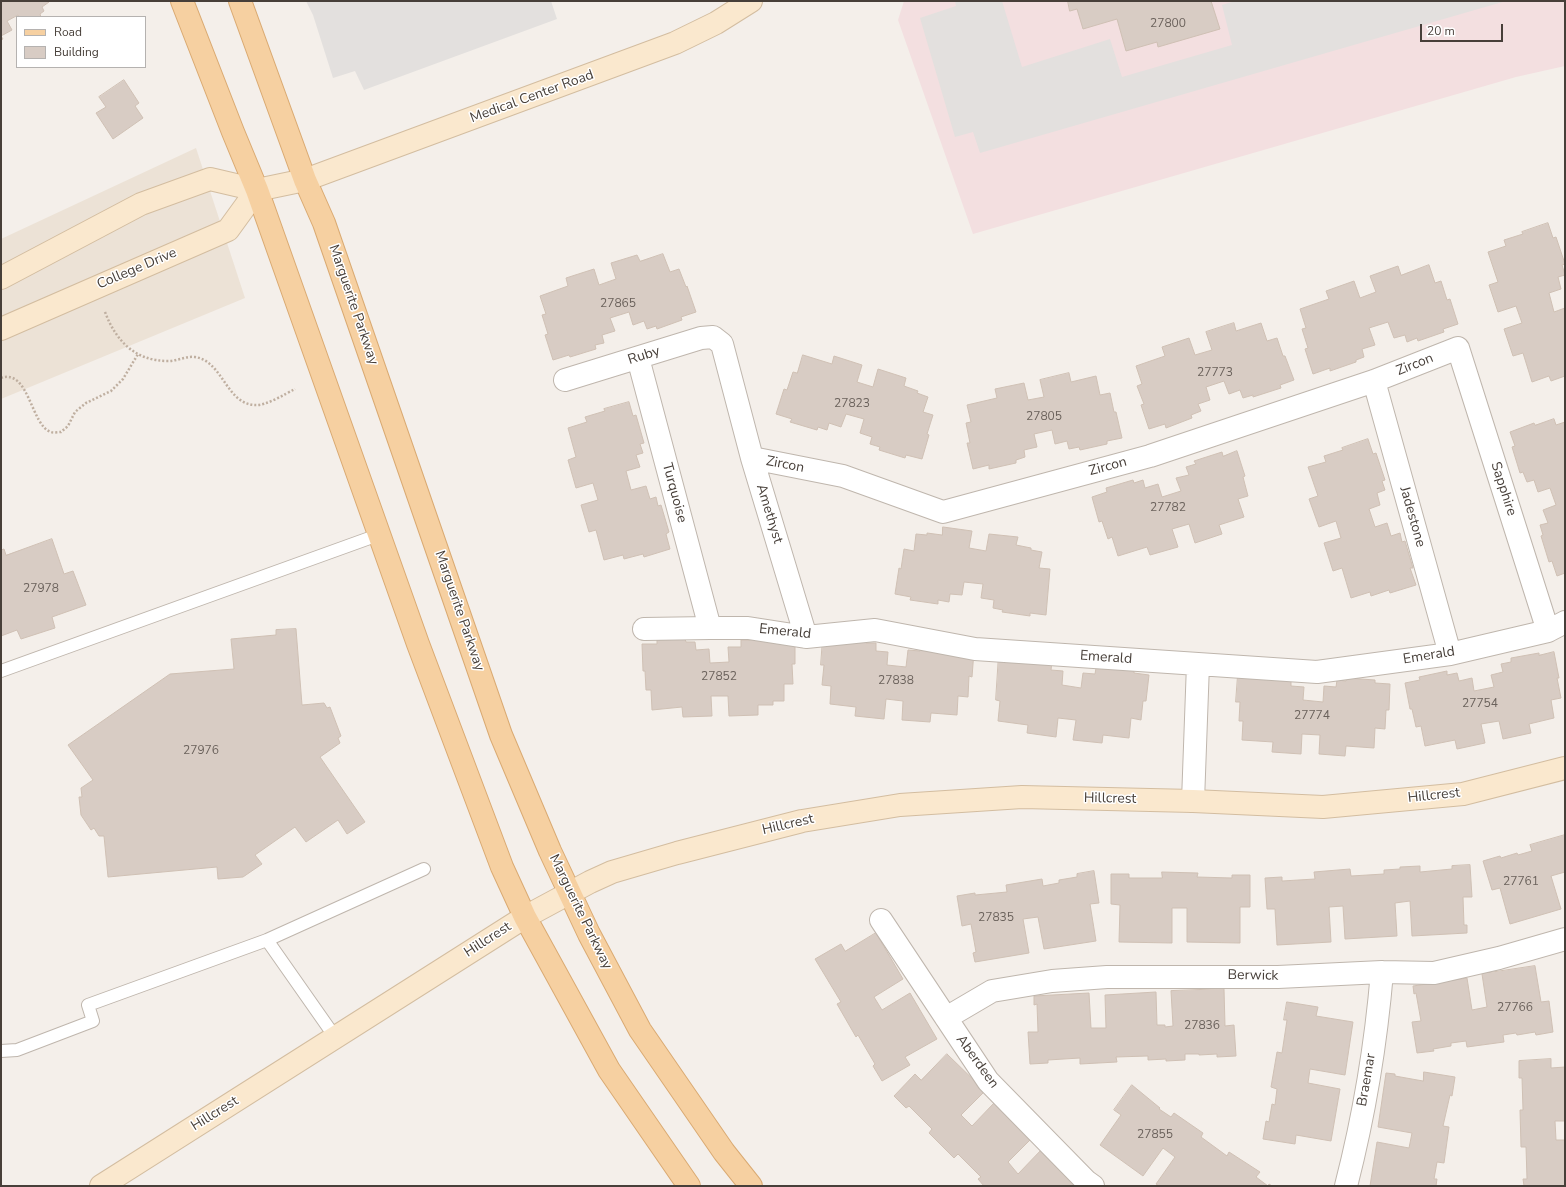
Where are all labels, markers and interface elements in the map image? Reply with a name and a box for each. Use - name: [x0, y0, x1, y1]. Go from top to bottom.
- legend: [16, 16, 146, 68]
- scale bar: [1422, 16, 1505, 42]
- house number: 27800: [1150, 17, 1186, 31]
- text: 20 m: [1427, 23, 1455, 39]
- text: Road: [54, 24, 82, 40]
- text: Building: [54, 44, 99, 60]
- street label: Medical Center Road: [468, 67, 596, 127]
- street label: Marguerite Parkway: [325, 243, 381, 367]
- street label: College Drive: [95, 245, 179, 293]
- house number: 27865: [600, 297, 636, 311]
- street label: Ruby: [626, 343, 662, 369]
- street label: Zircon: [1394, 350, 1436, 380]
- house number: 27773: [1197, 366, 1233, 380]
- house number: 27823: [834, 397, 870, 411]
- house number: 27805: [1026, 410, 1062, 424]
- street label: Zircon: [765, 453, 805, 477]
- street label: Zircon: [1087, 454, 1129, 480]
- street label: Sapphire: [1486, 460, 1520, 518]
- street label: Turquoise: [658, 461, 690, 525]
- street label: Amethyst: [752, 482, 786, 546]
- street label: Jadestone: [1395, 485, 1429, 549]
- house number: 27782: [1150, 501, 1186, 515]
- street label: Marguerite Parkway: [431, 549, 487, 673]
- house number: 27978: [23, 582, 59, 596]
- street label: Emerald: [758, 621, 812, 643]
- street label: Emerald: [1402, 644, 1456, 668]
- street label: Emerald: [1079, 648, 1133, 668]
- house number: 27852: [701, 670, 737, 684]
- house number: 27838: [878, 674, 914, 688]
- house number: 27754: [1462, 697, 1498, 711]
- house number: 27774: [1294, 709, 1330, 723]
- house number: 27976: [183, 744, 219, 758]
- street label: Hillcrest: [1407, 785, 1461, 807]
- street label: Hillcrest: [1084, 790, 1136, 808]
- street label: Hillcrest: [761, 811, 815, 839]
- street label: Marguerite Parkway: [545, 852, 615, 972]
- house number: 27761: [1503, 875, 1539, 889]
- house number: 27835: [978, 911, 1014, 925]
- street label: Hillcrest: [461, 919, 515, 961]
- street label: Berwick: [1227, 967, 1279, 985]
- house number: 27766: [1497, 1001, 1533, 1015]
- house number: 27836: [1184, 1019, 1220, 1033]
- street label: Aberdeen: [952, 1032, 1002, 1092]
- street label: Braemar: [1354, 1052, 1380, 1108]
- street label: Hillcrest: [188, 1093, 242, 1135]
- house number: 27855: [1137, 1128, 1173, 1142]

